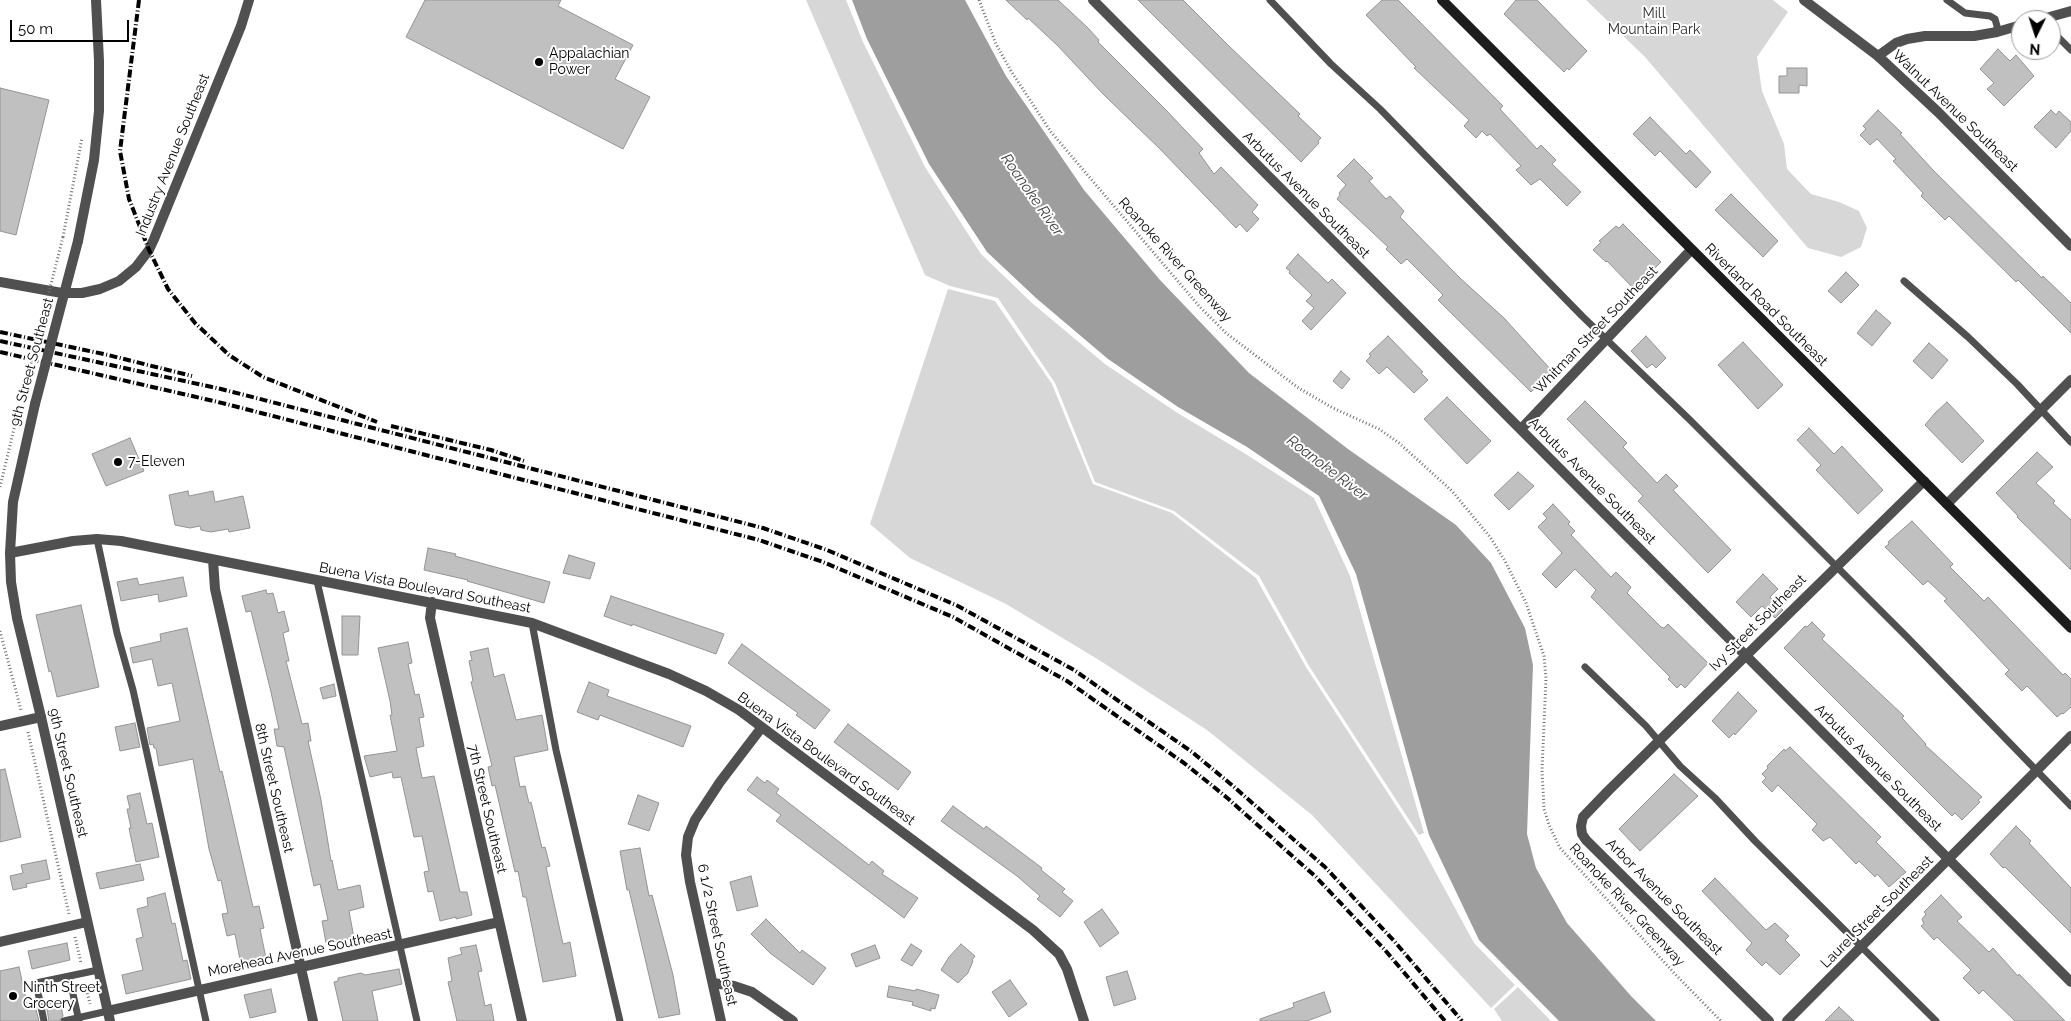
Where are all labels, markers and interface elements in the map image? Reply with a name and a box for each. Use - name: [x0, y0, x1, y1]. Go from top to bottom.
- park label: Mill Mountain Park: [1608, 6, 1700, 38]
- scale bar: [12, 10, 131, 42]
- north arrow: [2011, 10, 2061, 60]
- text: 50 m: [18, 20, 53, 38]
- text: N: [2029, 41, 2041, 57]
- place label: Appalachian Power: [549, 46, 629, 78]
- street label: Walnut Avenue Southeast: [1889, 47, 2021, 175]
- marker: Appalachian Power: [533, 56, 545, 68]
- street label: Industry Avenue Southeast: [133, 71, 213, 239]
- street label: Arbutus Avenue Southeast: [1239, 128, 1373, 262]
- water label: Roanoke River: [997, 150, 1067, 240]
- street label: Roanoke River Greenway: [1115, 194, 1235, 326]
- street label: Riverland Road Southeast: [1701, 240, 1831, 370]
- street label: Whitman Street Southeast: [1531, 263, 1661, 397]
- street label: 9th Street Southeast: [7, 296, 57, 428]
- street label: Arbutus Avenue Southeast: [1525, 414, 1659, 548]
- water label: Roanoke River: [1283, 432, 1371, 504]
- place label: 7-Eleven: [128, 454, 185, 470]
- marker: 7-Eleven: [112, 456, 124, 468]
- street label: Buena Vista Boulevard Southeast: [318, 559, 532, 617]
- street label: Ivy Street Southeast: [1706, 571, 1810, 675]
- street label: Buena Vista Boulevard Southeast: [734, 689, 918, 829]
- street label: Arbutus Avenue Southeast: [1811, 701, 1945, 835]
- street label: 9th Street Southeast: [45, 707, 91, 839]
- street label: 8th Street Southeast: [251, 722, 297, 854]
- street label: 7th Street Southeast: [464, 743, 510, 875]
- street label: Arbor Avenue Southeast: [1602, 835, 1726, 959]
- street label: Roanoke River Greenway: [1566, 840, 1688, 970]
- street label: Laurel Street Southeast: [1817, 852, 1937, 972]
- street label: 6 1/2 Street Southeast: [694, 863, 740, 1007]
- street label: Morehead Avenue Southeast: [206, 925, 394, 981]
- place label: Ninth Street Grocery: [23, 980, 100, 1012]
- marker: Ninth Street Grocery: [7, 990, 19, 1002]

